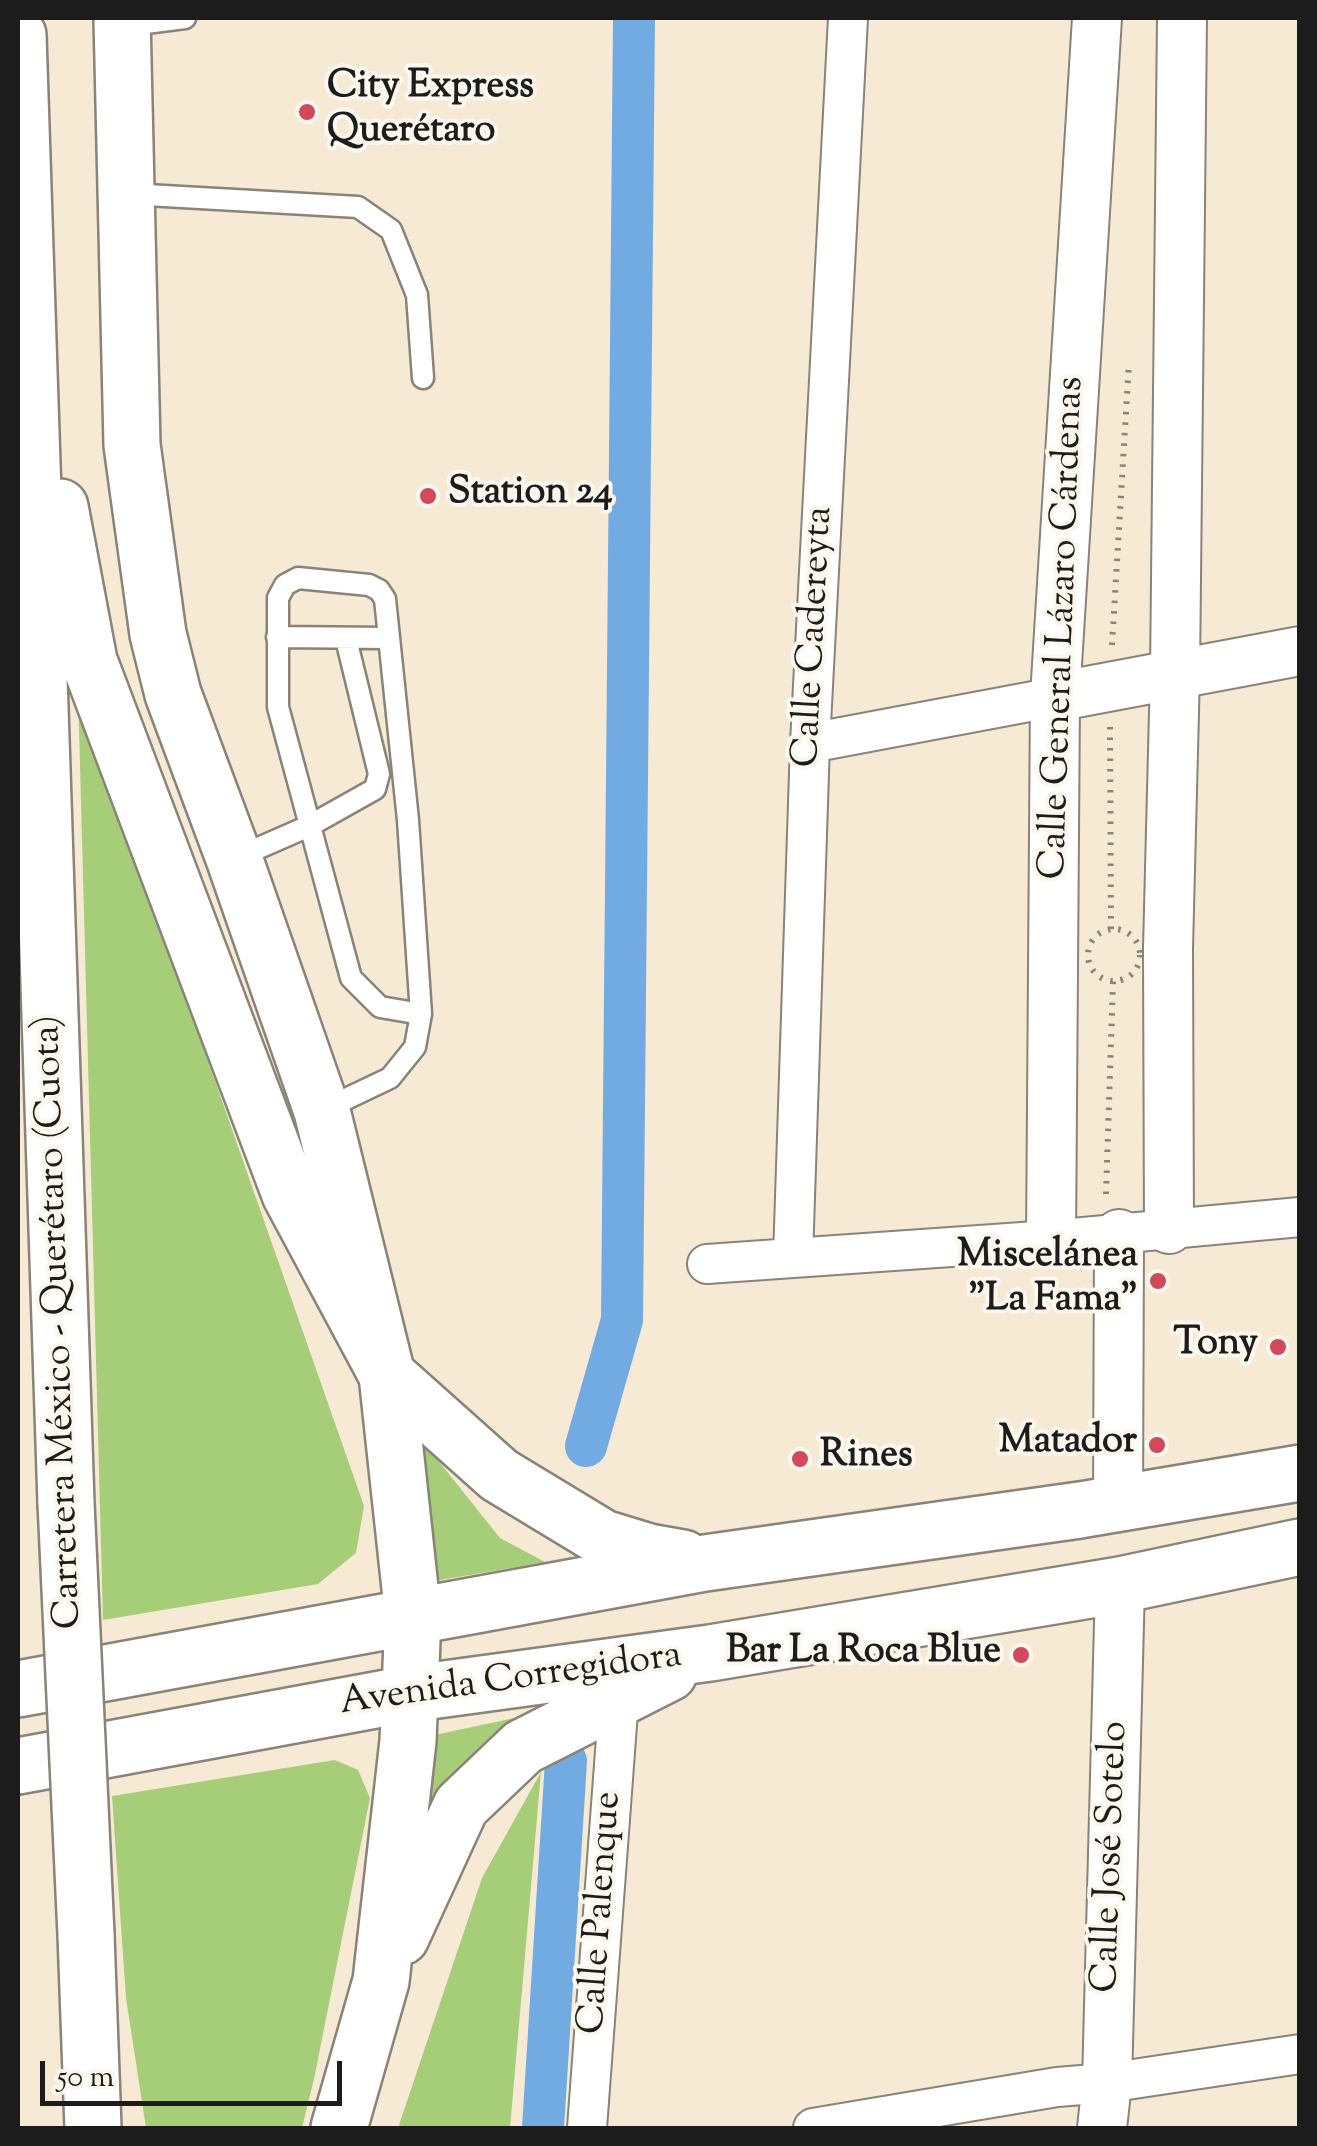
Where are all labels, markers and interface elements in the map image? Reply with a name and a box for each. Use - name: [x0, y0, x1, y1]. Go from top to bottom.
- place label: City Express Querétaro: [327, 67, 534, 156]
- marker: City Express Querétaro: [296, 101, 318, 123]
- street label: Calle General Lázaro Cárdenas: [1033, 376, 1097, 880]
- place label: Station 24: [448, 473, 613, 519]
- marker: Station 24: [417, 485, 439, 507]
- street label: Calle Cadereyta: [786, 506, 846, 768]
- street label: Carretera México - Querétaro (Cuota): [27, 1014, 95, 1630]
- place label: Miscelánea "La Fama": [957, 1236, 1138, 1326]
- marker: Miscelánea "La Fama": [1147, 1270, 1169, 1292]
- place label: Tony: [1174, 1324, 1258, 1370]
- marker: Tony: [1267, 1336, 1289, 1358]
- place label: Matador: [999, 1422, 1137, 1468]
- marker: Matador: [1146, 1434, 1168, 1456]
- place label: Rines: [820, 1436, 913, 1482]
- marker: Rines: [789, 1448, 811, 1470]
- place label: Bar La Roca Blue: [726, 1632, 1001, 1678]
- street label: Avenida Corregidora: [337, 1635, 685, 1729]
- marker: Bar La Roca Blue: [1010, 1644, 1032, 1666]
- street label: Calle José Sotelo: [1085, 1721, 1141, 1993]
- street label: Calle Palenque: [572, 1790, 634, 2036]
- scale bar: [45, 2041, 348, 2103]
- text: 50 m: [57, 2057, 114, 2100]

